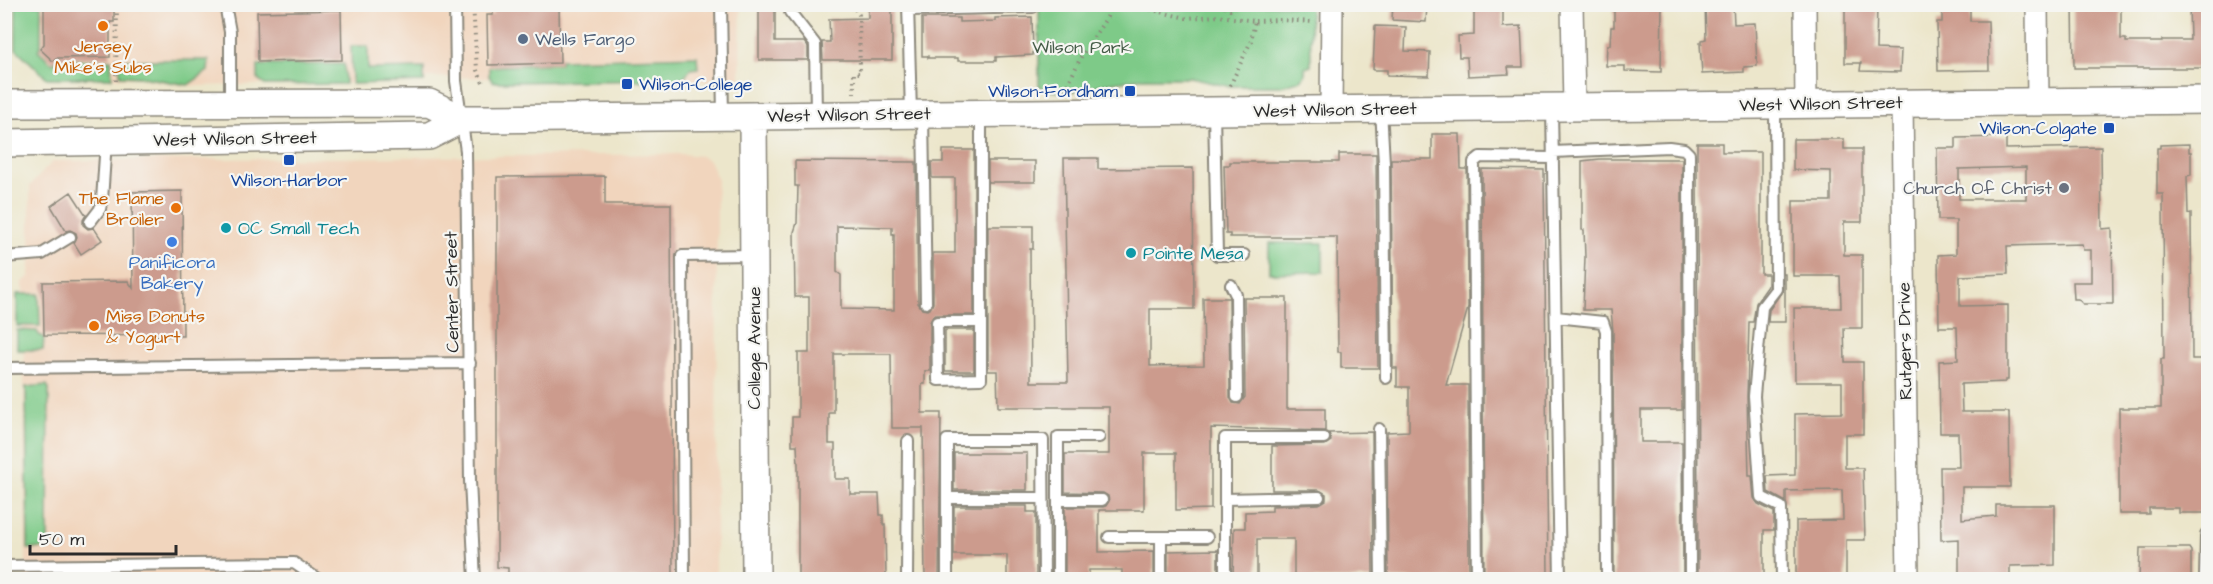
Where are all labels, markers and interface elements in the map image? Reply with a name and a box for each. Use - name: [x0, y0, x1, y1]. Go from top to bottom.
- marker: Jersey Mike's Subs: [96, 19, 110, 33]
- place label: Wells Fargo: [535, 27, 635, 53]
- marker: Wells Fargo: [516, 32, 530, 46]
- place label: Jersey Mike's Subs: [54, 34, 152, 80]
- park label: Wilson Park: [1032, 35, 1132, 60]
- place label: Wilson-College: [639, 72, 753, 98]
- marker: Wilson-College: [620, 77, 634, 91]
- place label: Wilson-Fordham: [988, 79, 1118, 104]
- marker: Wilson-Fordham: [1123, 84, 1137, 98]
- street label: West Wilson Street: [1739, 90, 1904, 118]
- street label: West Wilson Street: [1253, 96, 1418, 124]
- street label: West Wilson Street: [767, 101, 932, 129]
- place label: Wilson-Colgate: [1980, 116, 2097, 142]
- marker: Wilson-Colgate: [2102, 121, 2116, 135]
- street label: West Wilson Street: [153, 125, 318, 153]
- marker: Wilson-Harbor: [282, 153, 296, 167]
- place label: Wilson-Harbor: [231, 168, 347, 193]
- place label: Church Of Christ: [1903, 176, 2053, 201]
- marker: Church Of Christ: [2057, 181, 2071, 195]
- place label: The Flame Broiler: [79, 186, 164, 232]
- marker: The Flame Broiler: [169, 201, 183, 215]
- place label: OC Small Tech: [238, 216, 359, 241]
- marker: OC Small Tech: [219, 221, 233, 235]
- street label: Center Street: [438, 230, 466, 353]
- marker: Panificora Bakery: [165, 235, 179, 249]
- place label: Pointe Mesa: [1143, 241, 1243, 266]
- marker: Pointe Mesa: [1124, 246, 1138, 260]
- place label: Panificora Bakery: [129, 250, 215, 297]
- street label: Rutgers Drive: [1891, 282, 1920, 400]
- street label: College Avenue: [742, 286, 768, 409]
- place label: Miss Donuts & Yogurt: [106, 304, 205, 351]
- marker: Miss Donuts & Yogurt: [87, 319, 101, 333]
- scale bar: [30, 518, 176, 556]
- text: 50 m: [39, 527, 84, 552]

